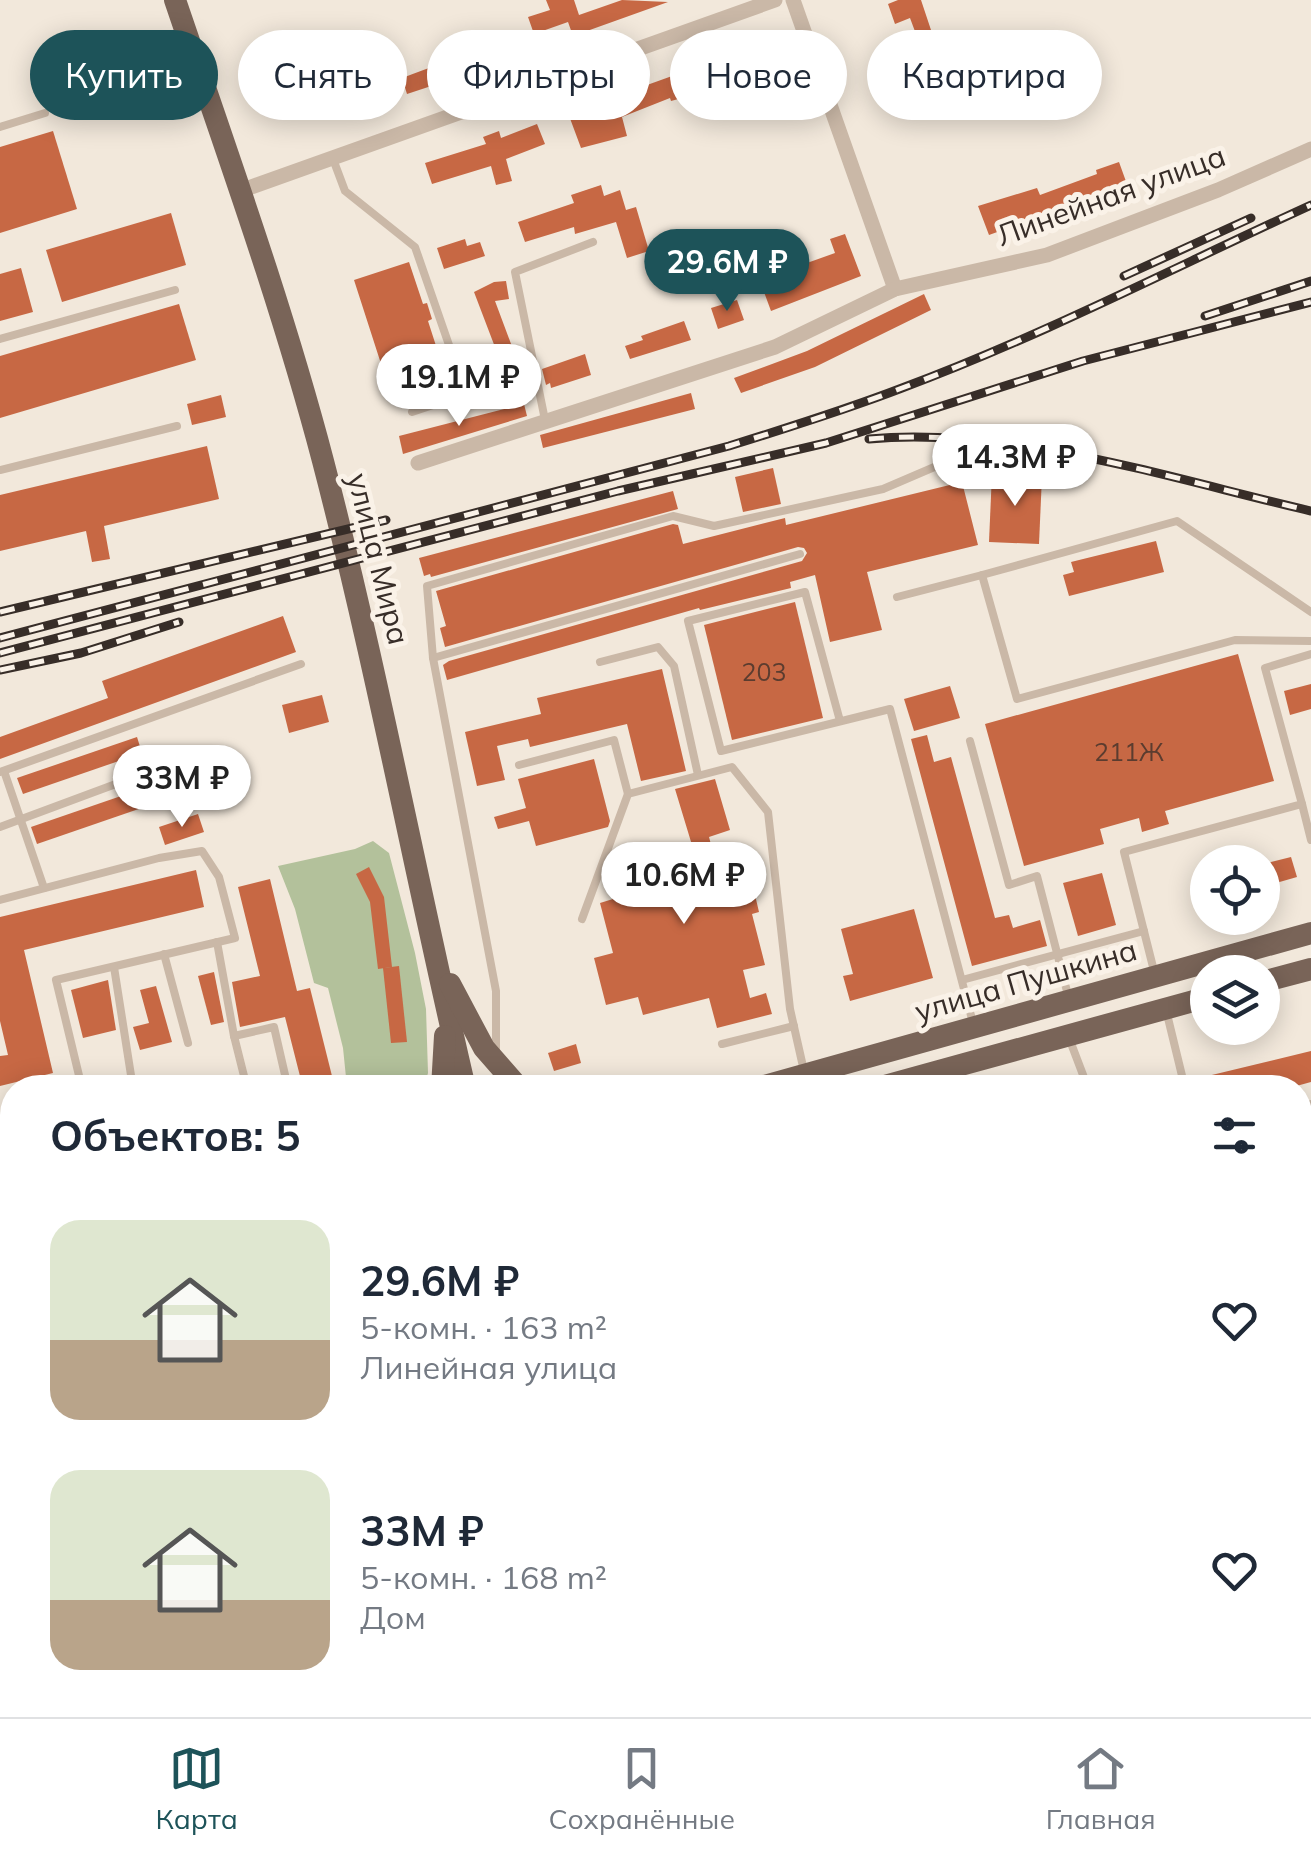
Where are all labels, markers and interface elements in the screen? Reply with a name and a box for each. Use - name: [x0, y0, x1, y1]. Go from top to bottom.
- chip: Купить: [30, 30, 218, 120]
- chip: Снять: [238, 30, 407, 120]
- chip: Фильтры: [427, 30, 650, 120]
- chip: Новое: [670, 30, 847, 120]
- chip: Квартира: [867, 30, 1102, 120]
- street label: Линейная улица: [991, 136, 1230, 254]
- pin: 29.6M ₽: [635, 229, 819, 314]
- text: 29.6M ₽: [666, 241, 788, 281]
- pin: 19.1M ₽: [367, 344, 551, 429]
- text: 19.1M ₽: [398, 356, 520, 396]
- pin: 14.3M ₽: [923, 424, 1107, 509]
- text: 14.3M ₽: [954, 436, 1076, 476]
- street label: улица Мира: [339, 469, 419, 648]
- house number: 203: [741, 656, 787, 687]
- house number: 211Ж: [1094, 736, 1164, 767]
- pin: 33M ₽: [112, 745, 252, 830]
- text: 33M ₽: [135, 757, 229, 797]
- pin: 10.6M ₽: [592, 842, 776, 927]
- map controls: [1190, 845, 1280, 1045]
- button: locate: [1190, 845, 1280, 935]
- text: 10.6M ₽: [623, 854, 745, 894]
- street label: улица Пушкина: [910, 930, 1141, 1030]
- button: layers: [1190, 955, 1280, 1045]
- icon: filters: [1207, 1108, 1262, 1163]
- text: Объектов: 5: [50, 1109, 300, 1162]
- text: 29.6M ₽: [360, 1254, 519, 1307]
- icon: home: [130, 1260, 250, 1380]
- icon: heart: [1207, 1293, 1262, 1348]
- text: 5-комн. · 163 m²: [360, 1307, 607, 1347]
- text: Линейная улица: [360, 1347, 617, 1387]
- text: 33M ₽: [360, 1504, 484, 1557]
- icon: home: [130, 1510, 250, 1630]
- icon: heart: [1207, 1543, 1262, 1598]
- text: 5-комн. · 168 m²: [360, 1557, 607, 1597]
- text: Дом: [360, 1597, 426, 1637]
- tab: Карта: [155, 1741, 238, 1836]
- tab: Сохранённые: [549, 1741, 735, 1836]
- tab: Главная: [1046, 1741, 1156, 1836]

